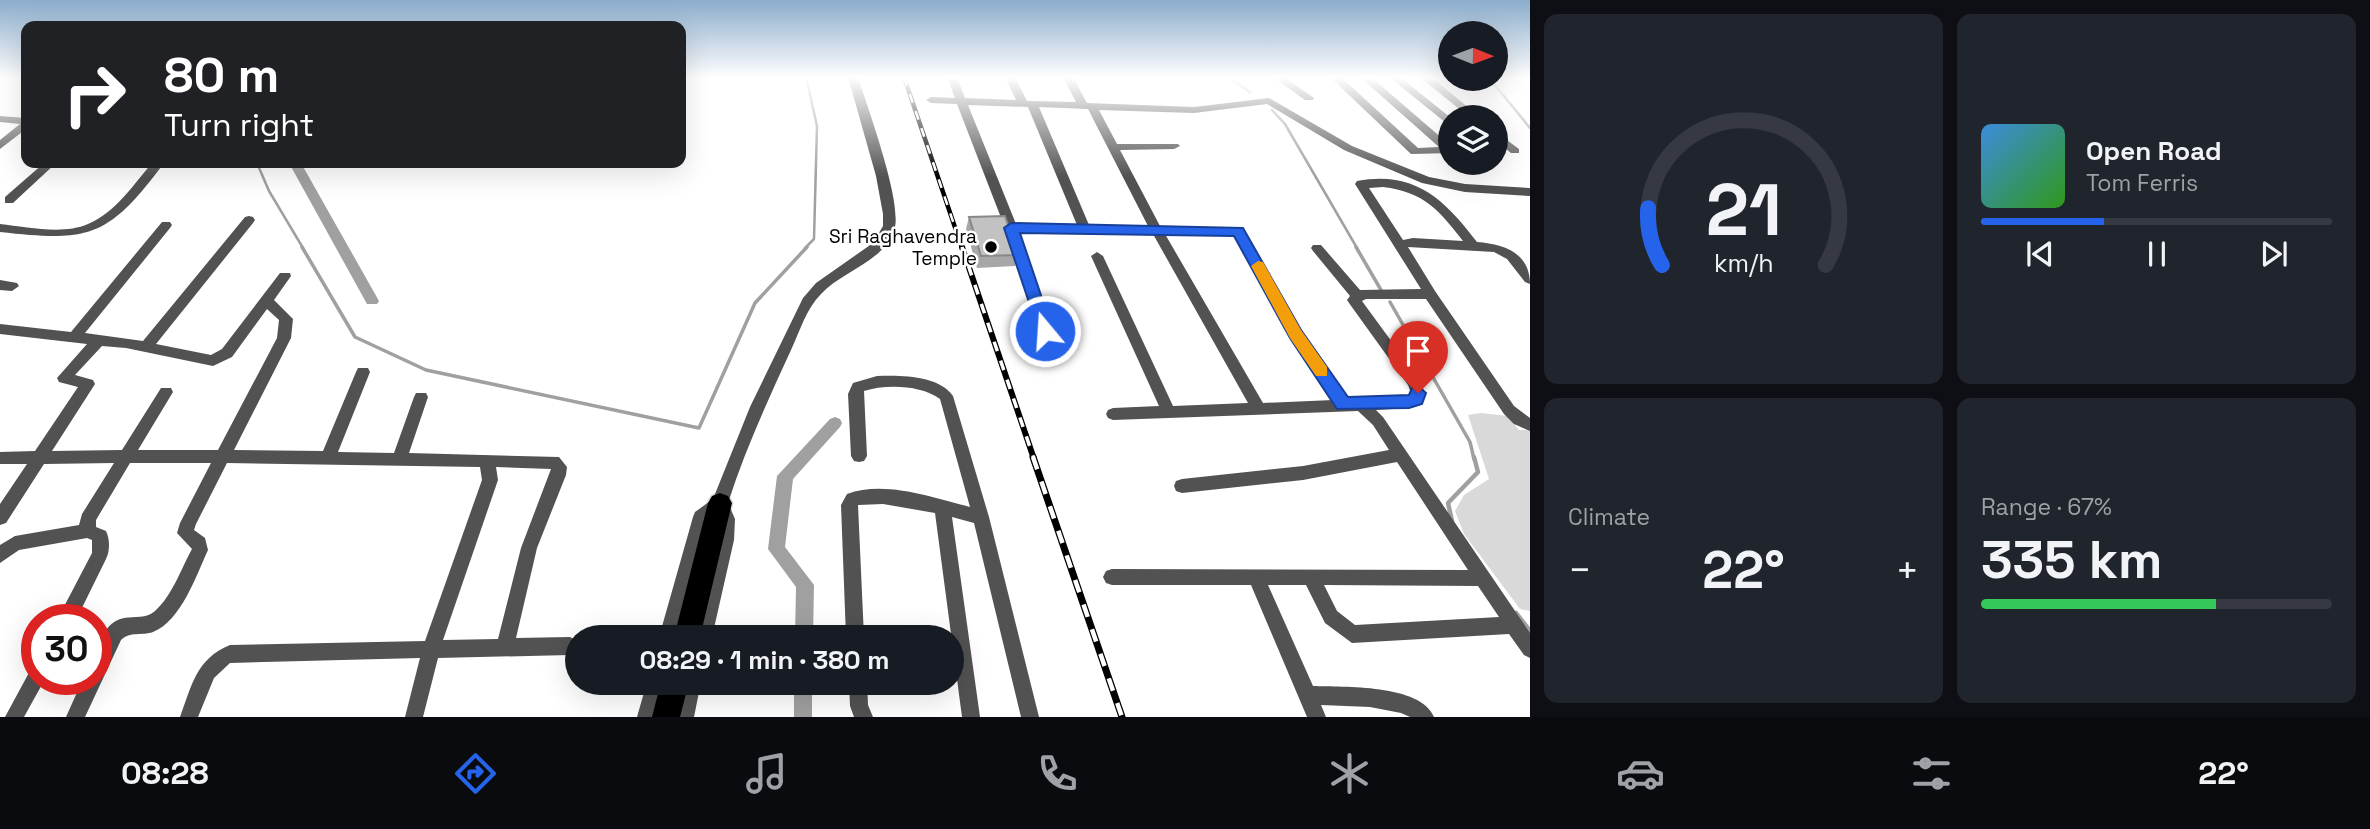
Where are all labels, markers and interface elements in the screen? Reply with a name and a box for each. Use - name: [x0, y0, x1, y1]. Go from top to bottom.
- north arrow: [1438, 21, 1508, 91]
- map controls: [1438, 21, 1508, 175]
- text: 80 m: [164, 44, 279, 106]
- icon: right: [49, 49, 140, 140]
- text: Turn right: [164, 105, 314, 145]
- button: layers: [1438, 105, 1508, 175]
- text: Open Road: [2086, 134, 2222, 168]
- text: 21: [1705, 163, 1782, 256]
- text: Tom Ferris: [2086, 168, 2198, 198]
- place label: Sri Raghavendra Temple: [829, 224, 977, 271]
- icon: previous: [2021, 235, 2059, 273]
- icon: pause: [2138, 235, 2176, 273]
- icon: next: [2255, 235, 2293, 273]
- marker: Sri Raghavendra Temple: [983, 239, 999, 255]
- text: km/h: [1714, 247, 1773, 279]
- position arrow: [1008, 294, 1082, 368]
- pin: [1388, 321, 1448, 393]
- icon: arrive: [1399, 332, 1437, 370]
- text: Range · 67%: [1981, 492, 2112, 522]
- text: Climate: [1568, 502, 1650, 532]
- text: 335 km: [1981, 527, 2162, 593]
- text: 22°: [1702, 537, 1785, 603]
- text: −: [1568, 546, 1592, 594]
- text: +: [1895, 546, 1919, 594]
- speed limit sign: 30: [21, 604, 112, 695]
- text: 08:29 · 1 min · 380 m: [640, 643, 889, 677]
- icon: directions: [451, 749, 500, 798]
- icon: music: [742, 749, 791, 798]
- icon: phone: [1033, 749, 1082, 798]
- icon: climate: [1325, 749, 1374, 798]
- icon: car: [1616, 749, 1665, 798]
- icon: filters: [1907, 749, 1956, 798]
- text: 08:28: [121, 753, 209, 793]
- text: 22°: [2198, 753, 2249, 793]

